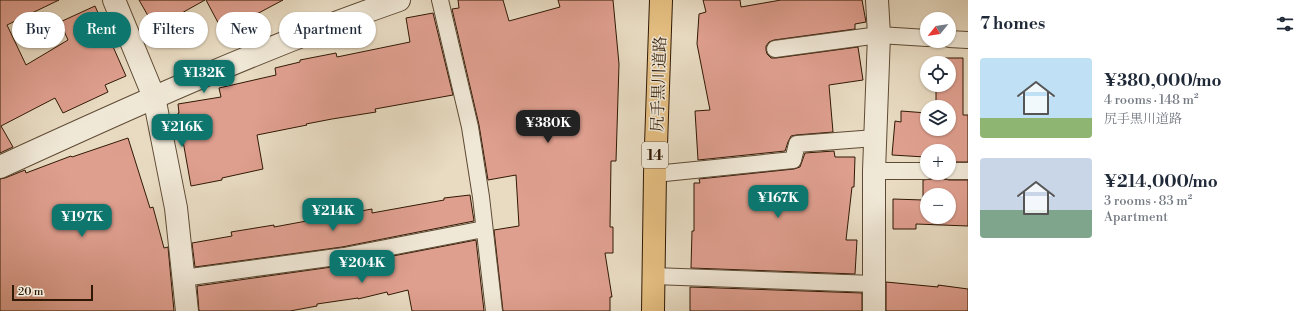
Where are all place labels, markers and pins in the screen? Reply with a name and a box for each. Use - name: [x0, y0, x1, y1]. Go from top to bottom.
- pin: ¥132K: [176, 60, 232, 94]
- pin: ¥380K: [520, 110, 576, 144]
- pin: ¥216K: [154, 114, 210, 148]
- pin: ¥167K: [750, 185, 806, 219]
- pin: ¥214K: [305, 198, 361, 232]
- pin: ¥197K: [54, 204, 110, 238]
- pin: ¥204K: [334, 250, 390, 284]

